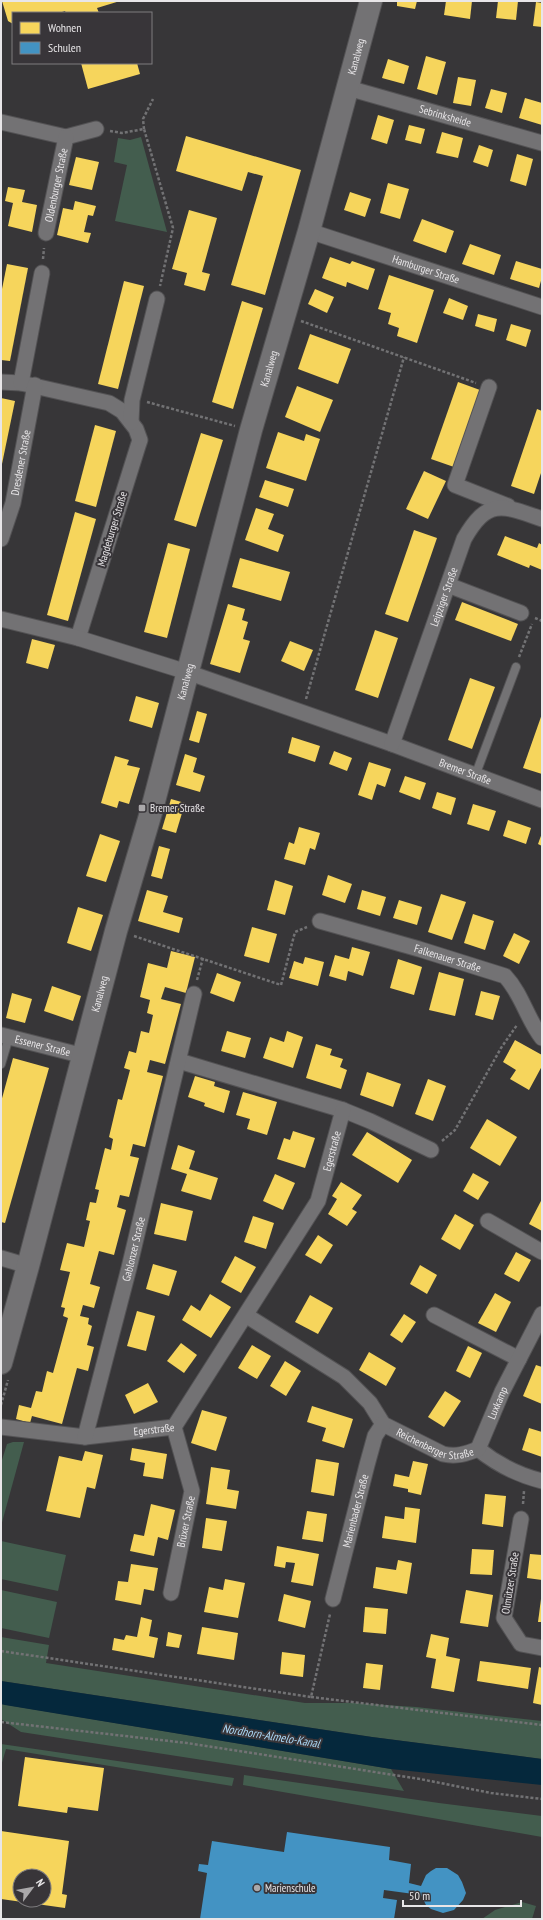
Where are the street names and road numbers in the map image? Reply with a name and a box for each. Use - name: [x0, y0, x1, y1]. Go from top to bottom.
- street label: Kanalweg: [344, 37, 368, 76]
- street label: Sebrinksheide: [418, 102, 473, 130]
- street label: Oldenburger Straße: [41, 146, 71, 223]
- street label: Hamburger Straße: [391, 252, 462, 287]
- street label: Kanalweg: [257, 349, 281, 388]
- street label: Dresdener Straße: [8, 428, 34, 496]
- street label: Magdeburger Straße: [94, 489, 130, 568]
- street label: Leipziger Straße: [427, 565, 461, 628]
- street label: Kanalweg: [174, 662, 197, 701]
- street label: Bremer Straße: [437, 755, 494, 788]
- street label: Falkenauer Straße: [413, 941, 483, 975]
- street label: Kanalweg: [88, 974, 111, 1014]
- street label: Essener Straße: [14, 1032, 72, 1059]
- street label: Egerstraße: [320, 1129, 344, 1173]
- street label: Gablonzer Straße: [119, 1215, 148, 1283]
- street label: Luxkamp: [484, 1384, 511, 1421]
- street label: Egerstraße: [133, 1420, 176, 1439]
- street label: Reichenberger Straße: [394, 1425, 476, 1462]
- street label: Marienbader Straße: [339, 1472, 372, 1549]
- street label: Brüxer Straße: [174, 1494, 198, 1549]
- street label: Olmützer Straße: [498, 1551, 522, 1615]

